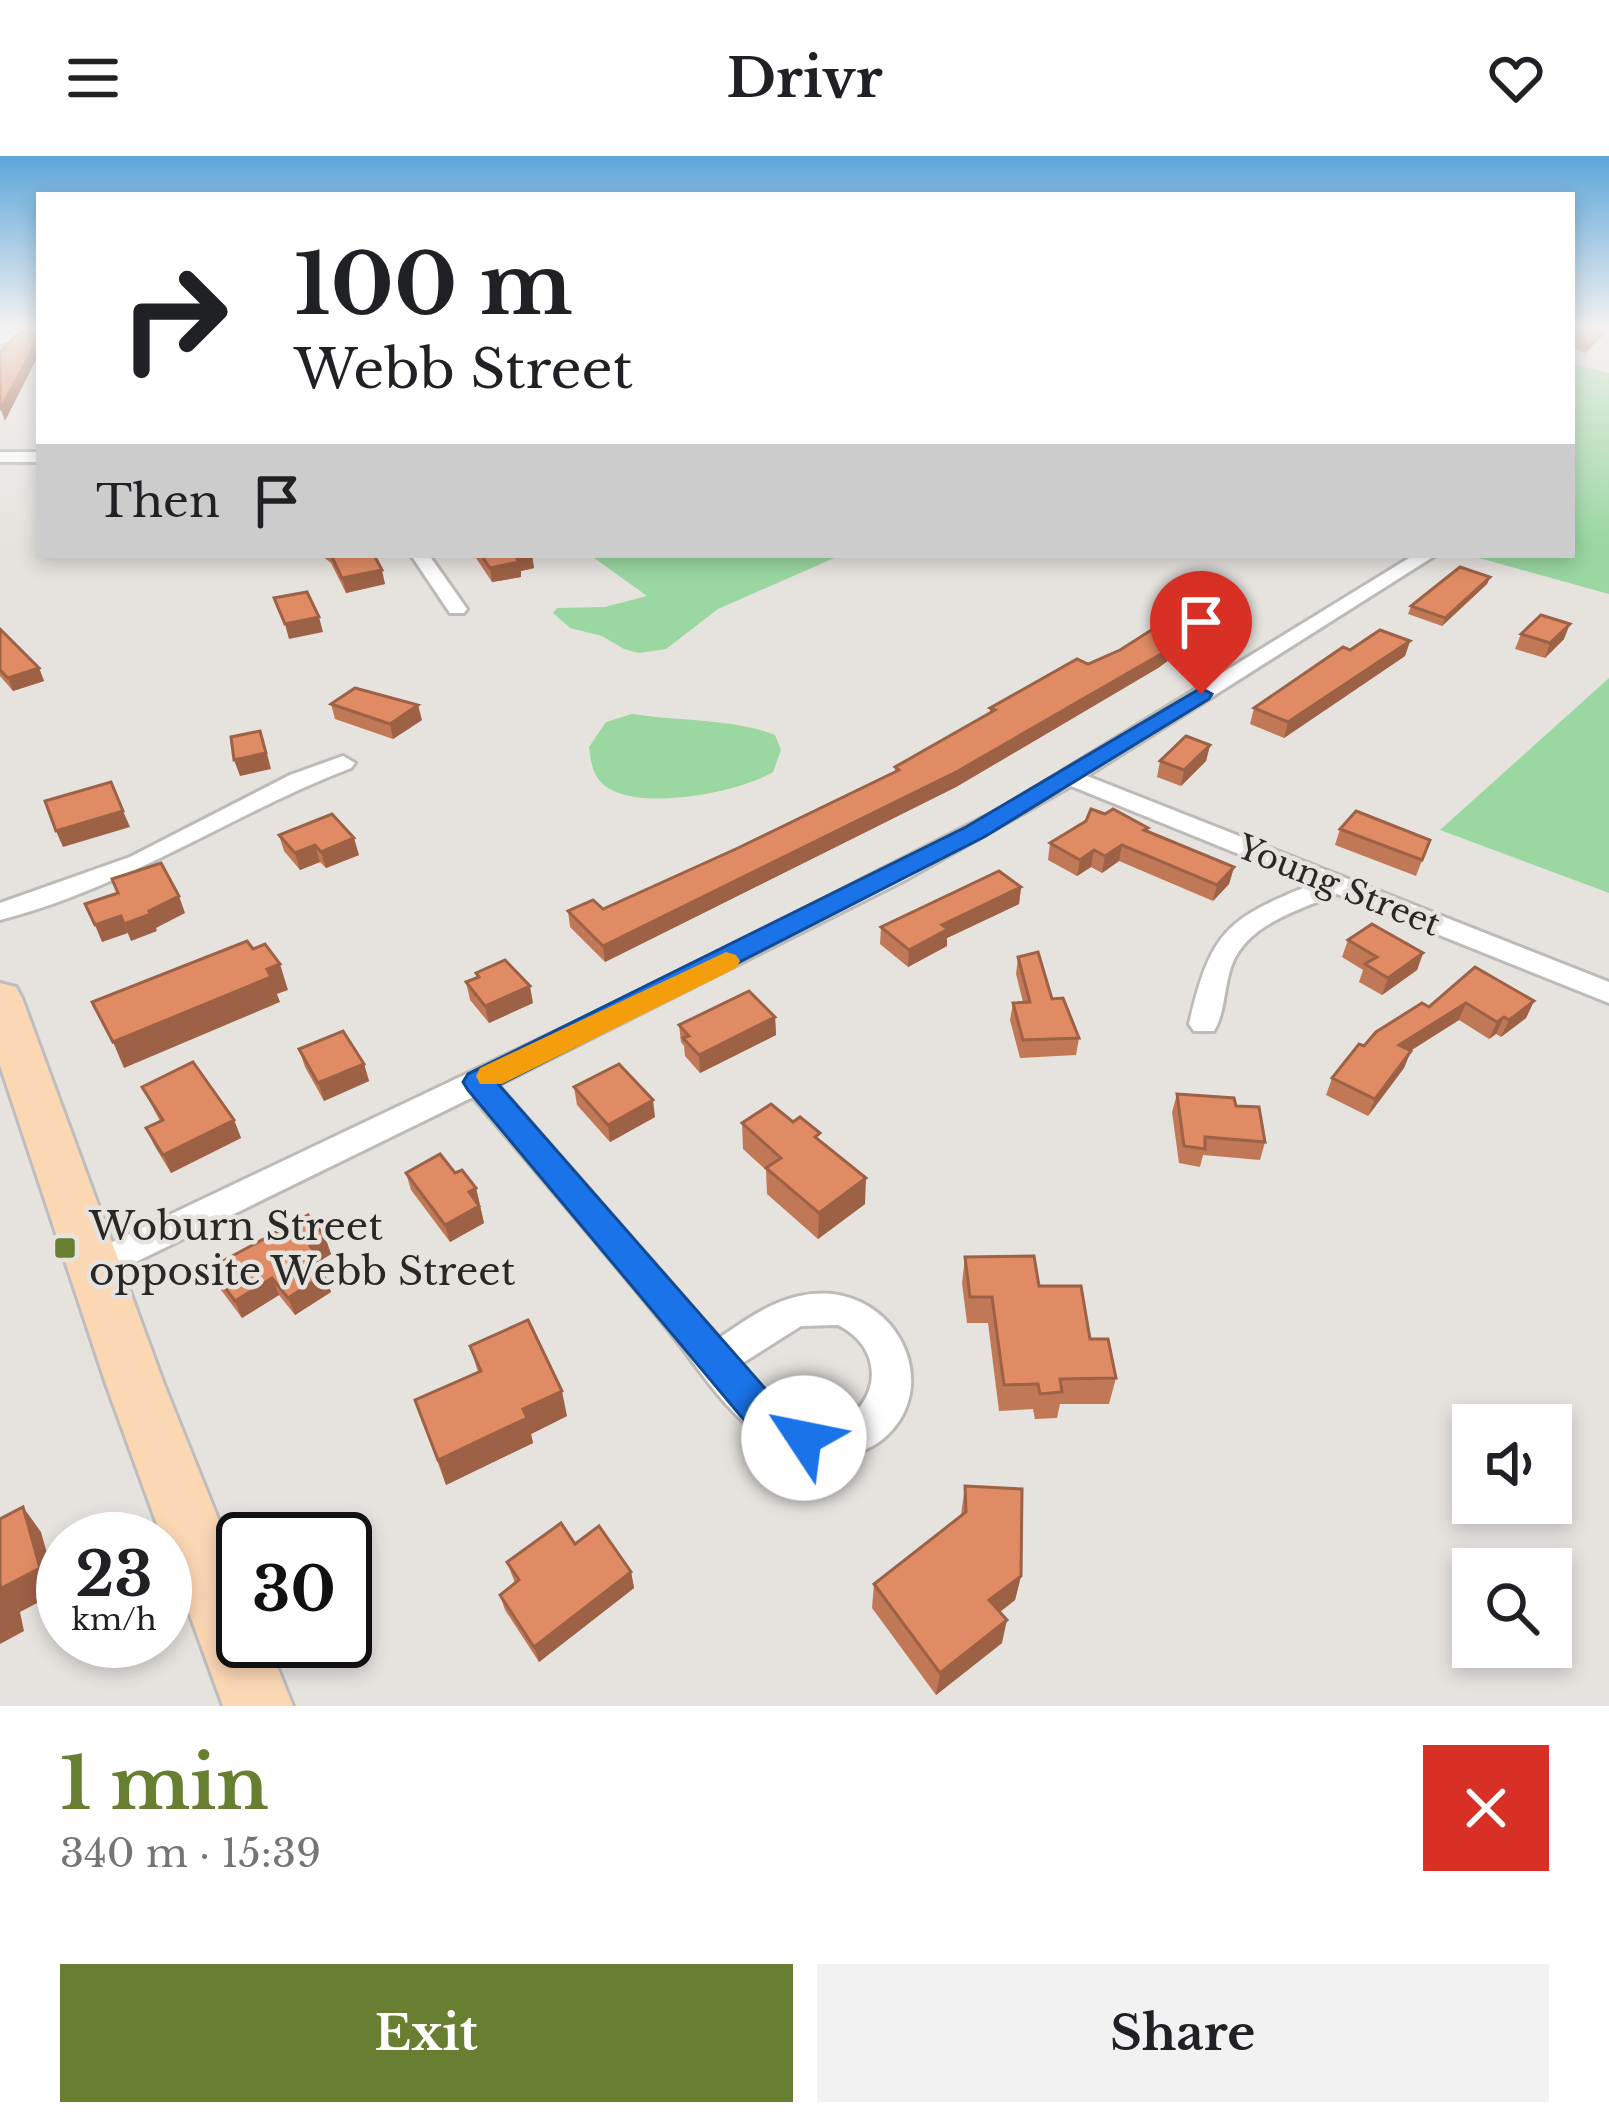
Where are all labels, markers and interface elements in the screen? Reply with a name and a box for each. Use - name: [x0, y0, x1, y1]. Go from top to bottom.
- icon: menu: [60, 45, 126, 111]
- text: Drivr: [726, 45, 883, 112]
- icon: heart: [1483, 45, 1549, 111]
- text: 100 m: [294, 233, 573, 337]
- icon: right: [96, 240, 252, 396]
- text: Webb Street: [294, 336, 633, 403]
- icon: arrive: [244, 468, 310, 534]
- text: Then: [96, 473, 220, 529]
- pin: [1150, 571, 1252, 694]
- icon: arrive: [1168, 589, 1234, 655]
- street label: Young Street: [1230, 826, 1447, 945]
- place label: Woburn Street opposite Webb Street: [88, 1202, 516, 1296]
- marker: Woburn Street opposite Webb Street: [52, 1235, 78, 1261]
- position arrow: [741, 1375, 867, 1501]
- map controls: [1452, 1404, 1572, 1668]
- button: sound: [1452, 1404, 1572, 1524]
- speed limit sign: 30: [216, 1512, 372, 1668]
- text: 23: [75, 1538, 153, 1612]
- button: search: [1452, 1548, 1572, 1668]
- text: km/h: [71, 1601, 157, 1638]
- text: 1 min: [60, 1739, 269, 1828]
- button: close: [1423, 1745, 1549, 1871]
- text: 340 m · 15:39: [60, 1829, 321, 1878]
- button: Exit: [60, 1964, 793, 2102]
- button: Share: [817, 1964, 1549, 2102]

